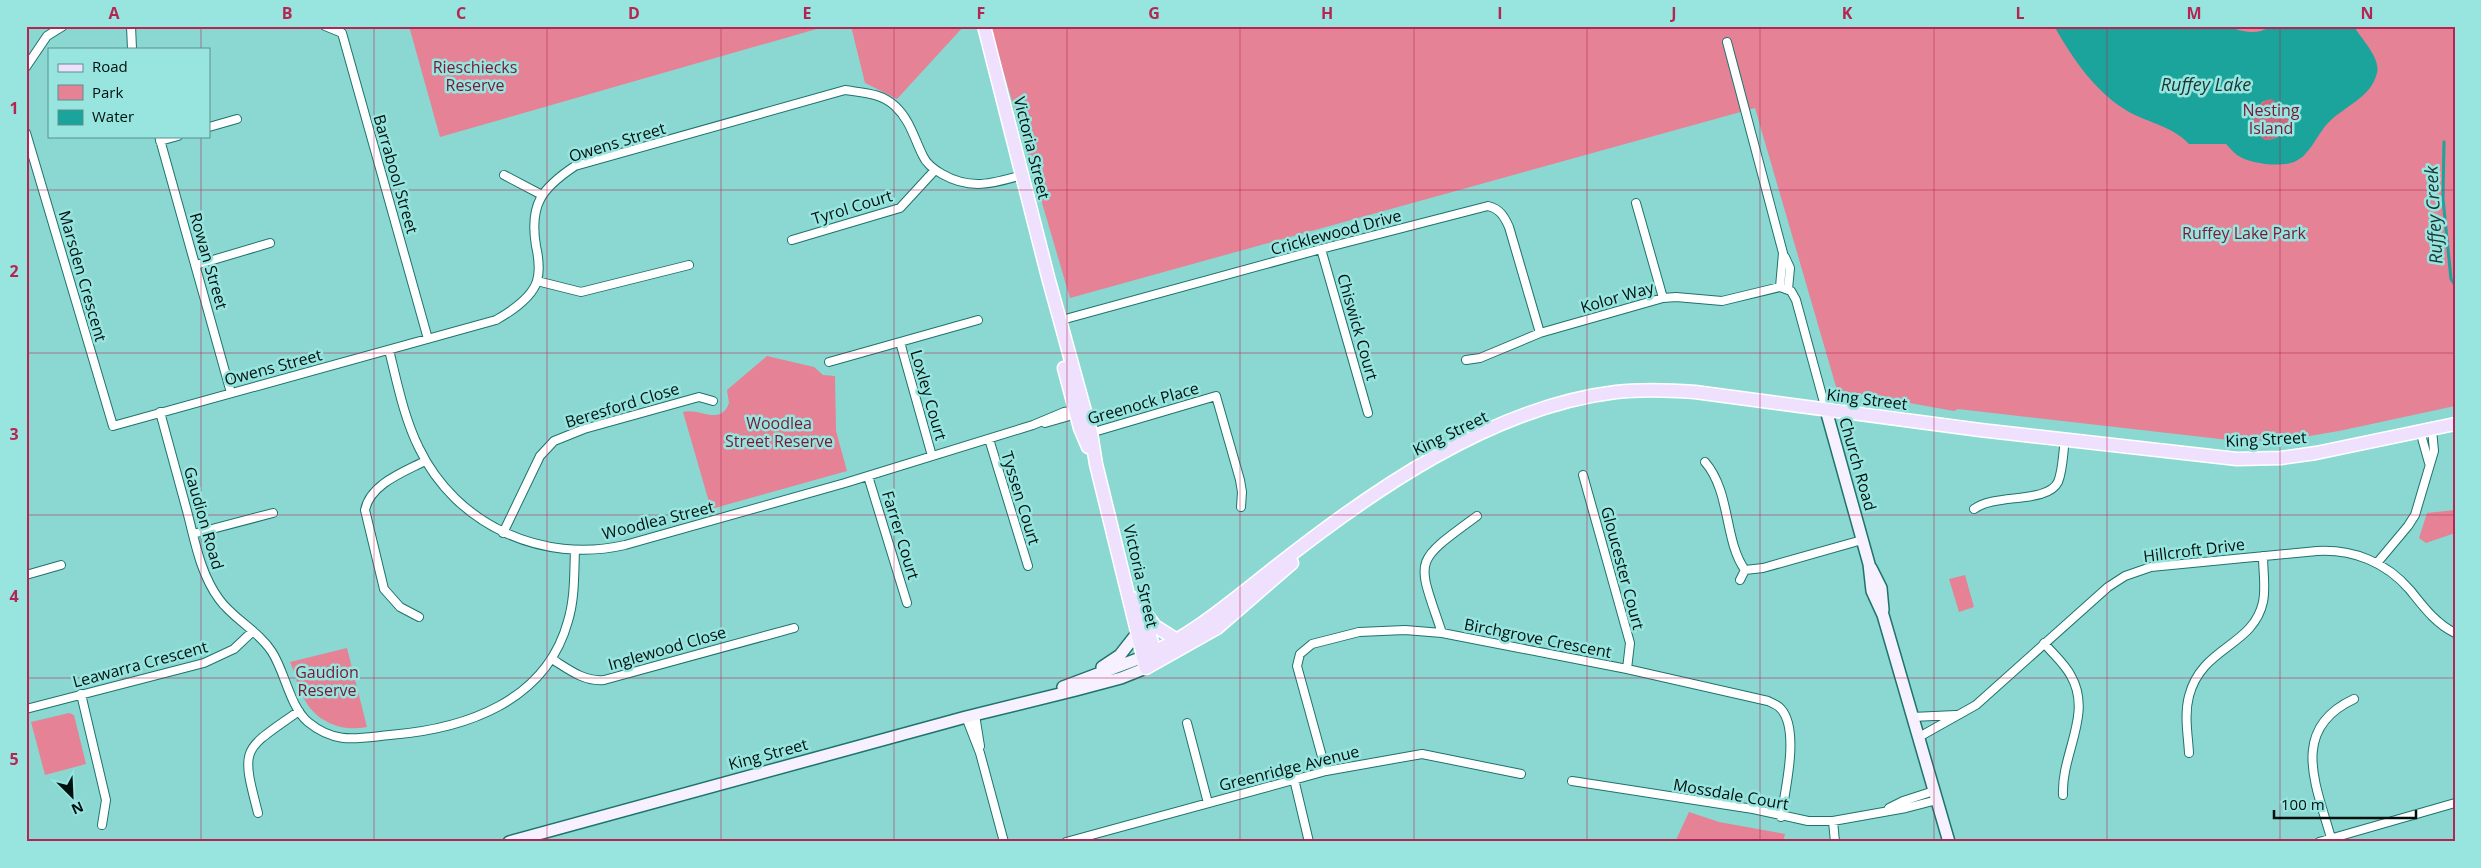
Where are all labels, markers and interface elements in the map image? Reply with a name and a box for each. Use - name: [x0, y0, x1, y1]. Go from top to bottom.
- text: A: [108, 2, 120, 24]
- text: B: [282, 2, 292, 24]
- text: C: [456, 2, 466, 24]
- text: D: [628, 2, 640, 24]
- text: E: [803, 2, 812, 24]
- text: F: [977, 2, 985, 24]
- text: G: [1148, 2, 1160, 24]
- text: H: [1321, 2, 1333, 24]
- text: I: [1497, 2, 1503, 24]
- text: J: [1669, 2, 1677, 24]
- text: K: [1842, 2, 1853, 24]
- text: L: [2015, 2, 2025, 24]
- text: M: [2186, 2, 2202, 24]
- text: N: [2360, 2, 2374, 24]
- legend: [48, 48, 210, 138]
- text: Road: [92, 56, 128, 76]
- park label: Rieschiecks Reserve: [433, 56, 517, 96]
- water label: Ruffey Lake: [2161, 72, 2251, 96]
- text: Park: [92, 82, 123, 102]
- street label: Victoria Street: [1009, 94, 1055, 202]
- text: 1: [9, 97, 19, 119]
- park label: Nesting Island: [2243, 99, 2300, 139]
- text: Water: [92, 106, 134, 126]
- street label: Barrabool Street: [368, 112, 424, 236]
- street label: Owens Street: [566, 117, 668, 167]
- water label: Ruffey Creek: [2418, 164, 2448, 265]
- street label: Tyrol Court: [809, 184, 895, 230]
- street label: Cricklewood Drive: [1268, 204, 1404, 260]
- street label: Marsden Crescent: [54, 208, 112, 344]
- street label: Rowan Street: [185, 210, 233, 312]
- park label: Ruffey Lake Park: [2182, 222, 2307, 244]
- text: 2: [9, 260, 19, 282]
- street label: Chiswick Court: [1332, 271, 1384, 383]
- street label: Kolor Way: [1578, 276, 1657, 318]
- street label: Owens Street: [222, 343, 324, 391]
- street label: Loxley Court: [906, 347, 953, 443]
- street label: Beresford Close: [562, 377, 682, 433]
- street label: Greenock Place: [1085, 377, 1201, 429]
- street label: King Street: [1825, 383, 1909, 415]
- street label: King Street: [1409, 405, 1492, 461]
- park label: Woodlea Street Reserve: [725, 412, 833, 452]
- street label: Church Road: [1834, 415, 1882, 513]
- text: 3: [9, 423, 19, 445]
- street label: King Street: [2225, 426, 2307, 452]
- street label: Tyssen Court: [996, 449, 1046, 548]
- street label: Gaudion Road: [179, 464, 229, 572]
- street label: Farrer Court: [877, 488, 925, 582]
- street label: Woodlea Street: [600, 495, 717, 545]
- street label: Gloucester Court: [1596, 504, 1650, 632]
- street label: Victoria Street: [1118, 522, 1164, 630]
- street label: Hillcroft Drive: [2142, 533, 2246, 567]
- text: 4: [9, 585, 19, 607]
- street label: Birchgrove Crescent: [1462, 613, 1614, 663]
- street label: Inglewood Close: [605, 621, 729, 675]
- street label: Leawarra Crescent: [70, 635, 210, 693]
- park label: Gaudion Reserve: [295, 661, 359, 701]
- street label: King Street: [726, 733, 810, 775]
- street label: Greenridge Avenue: [1217, 740, 1361, 796]
- text: 5: [9, 748, 19, 770]
- north arrow: [48, 770, 98, 820]
- street label: Mossdale Court: [1672, 773, 1791, 815]
- scale bar: [2274, 788, 2416, 820]
- text: 100 m: [2281, 794, 2325, 814]
- text: N: [68, 797, 87, 819]

